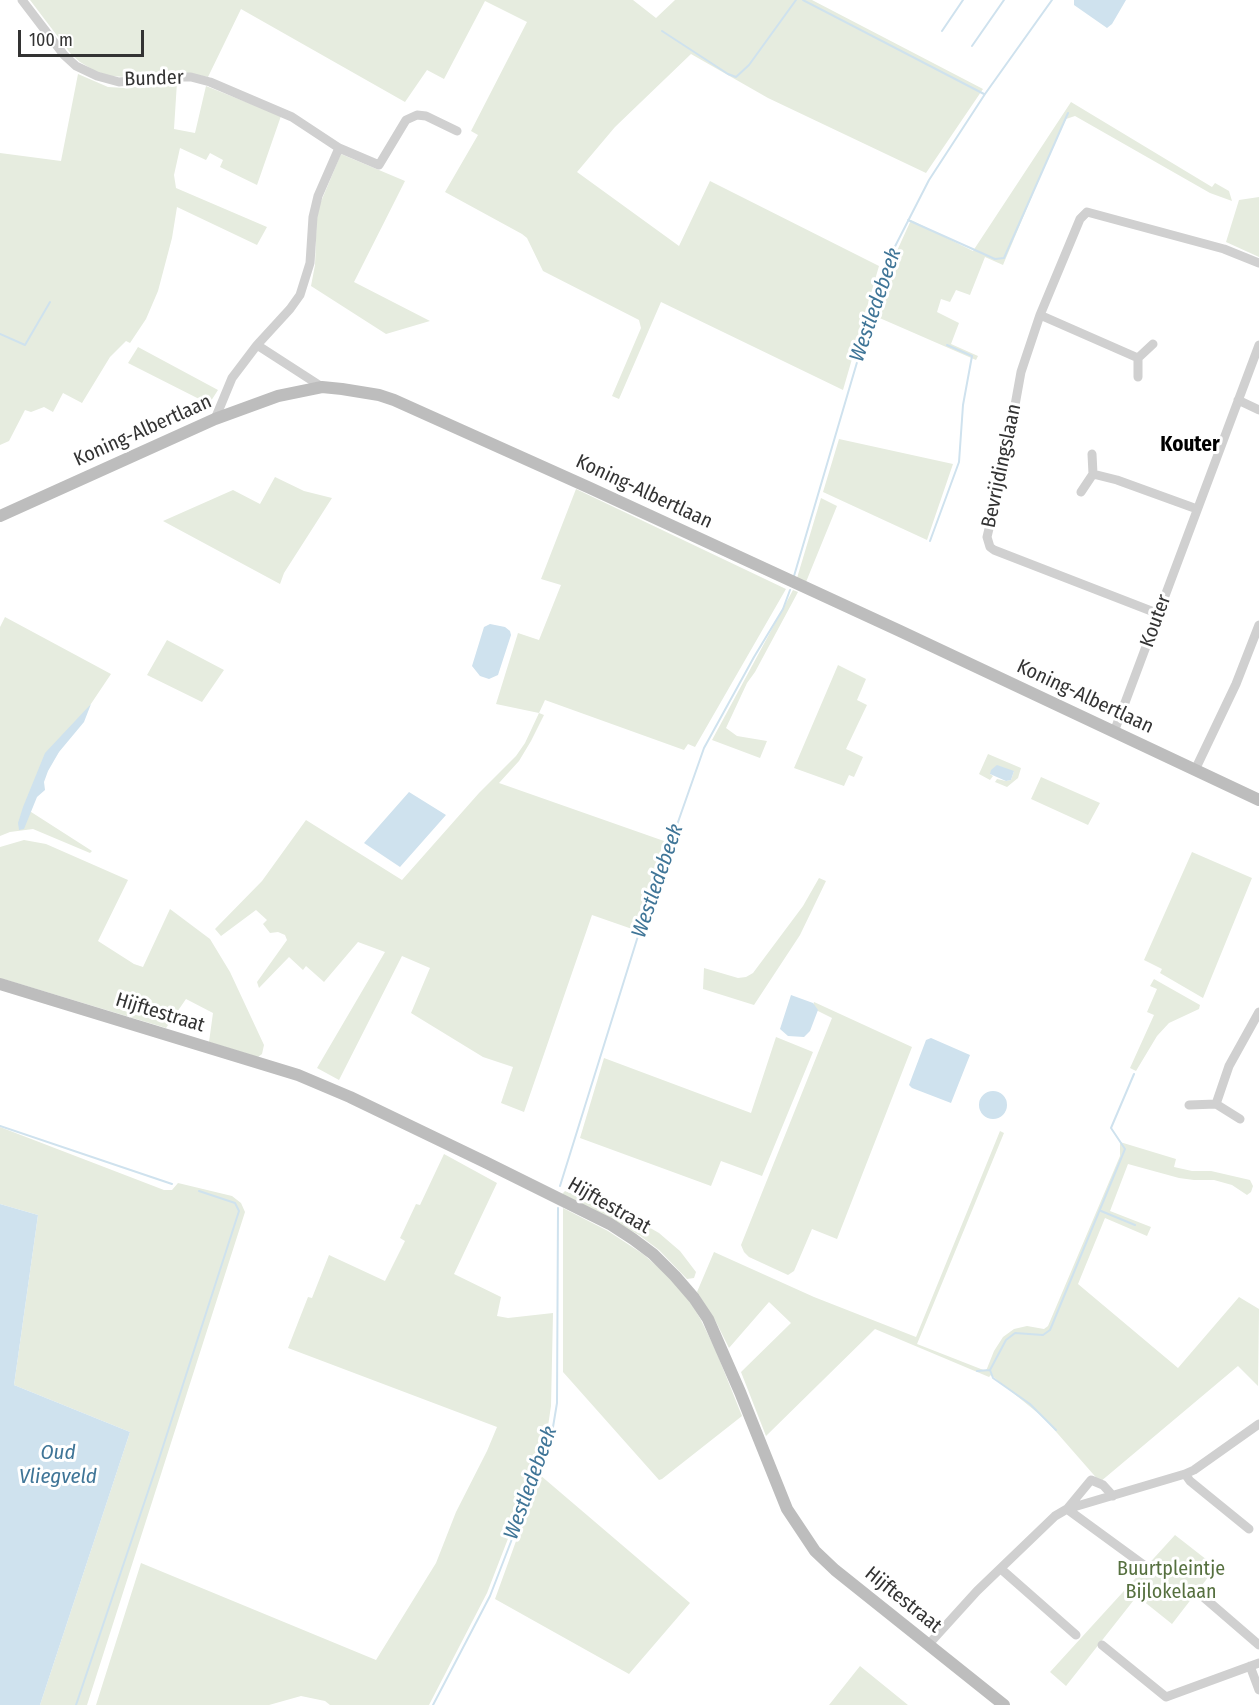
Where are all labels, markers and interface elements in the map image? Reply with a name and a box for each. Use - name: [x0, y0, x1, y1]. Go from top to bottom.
- scale bar: [21, 18, 147, 56]
- text: 100 m: [29, 29, 73, 51]
- street label: Bunder: [124, 66, 184, 92]
- water label: Westledebeek: [845, 245, 907, 365]
- street label: Koning-Albertlaan: [70, 390, 216, 472]
- street label: Bevrijdingslaan: [977, 402, 1027, 530]
- district label: Kouter: [1160, 432, 1220, 458]
- street label: Koning-Albertlaan: [572, 450, 716, 534]
- street label: Kouter: [1135, 591, 1177, 651]
- street label: Koning-Albertlaan: [1013, 655, 1157, 739]
- water label: Westledebeek: [627, 821, 689, 941]
- street label: Hijftestraat: [113, 988, 207, 1038]
- street label: Hijftestraat: [563, 1173, 655, 1239]
- water label: Westledebeek: [499, 1423, 563, 1543]
- water label: Oud Vliegveld: [19, 1440, 97, 1490]
- park label: Buurtpleintje Bijlokelaan: [1117, 1557, 1225, 1604]
- street label: Hijftestraat: [860, 1562, 946, 1638]

